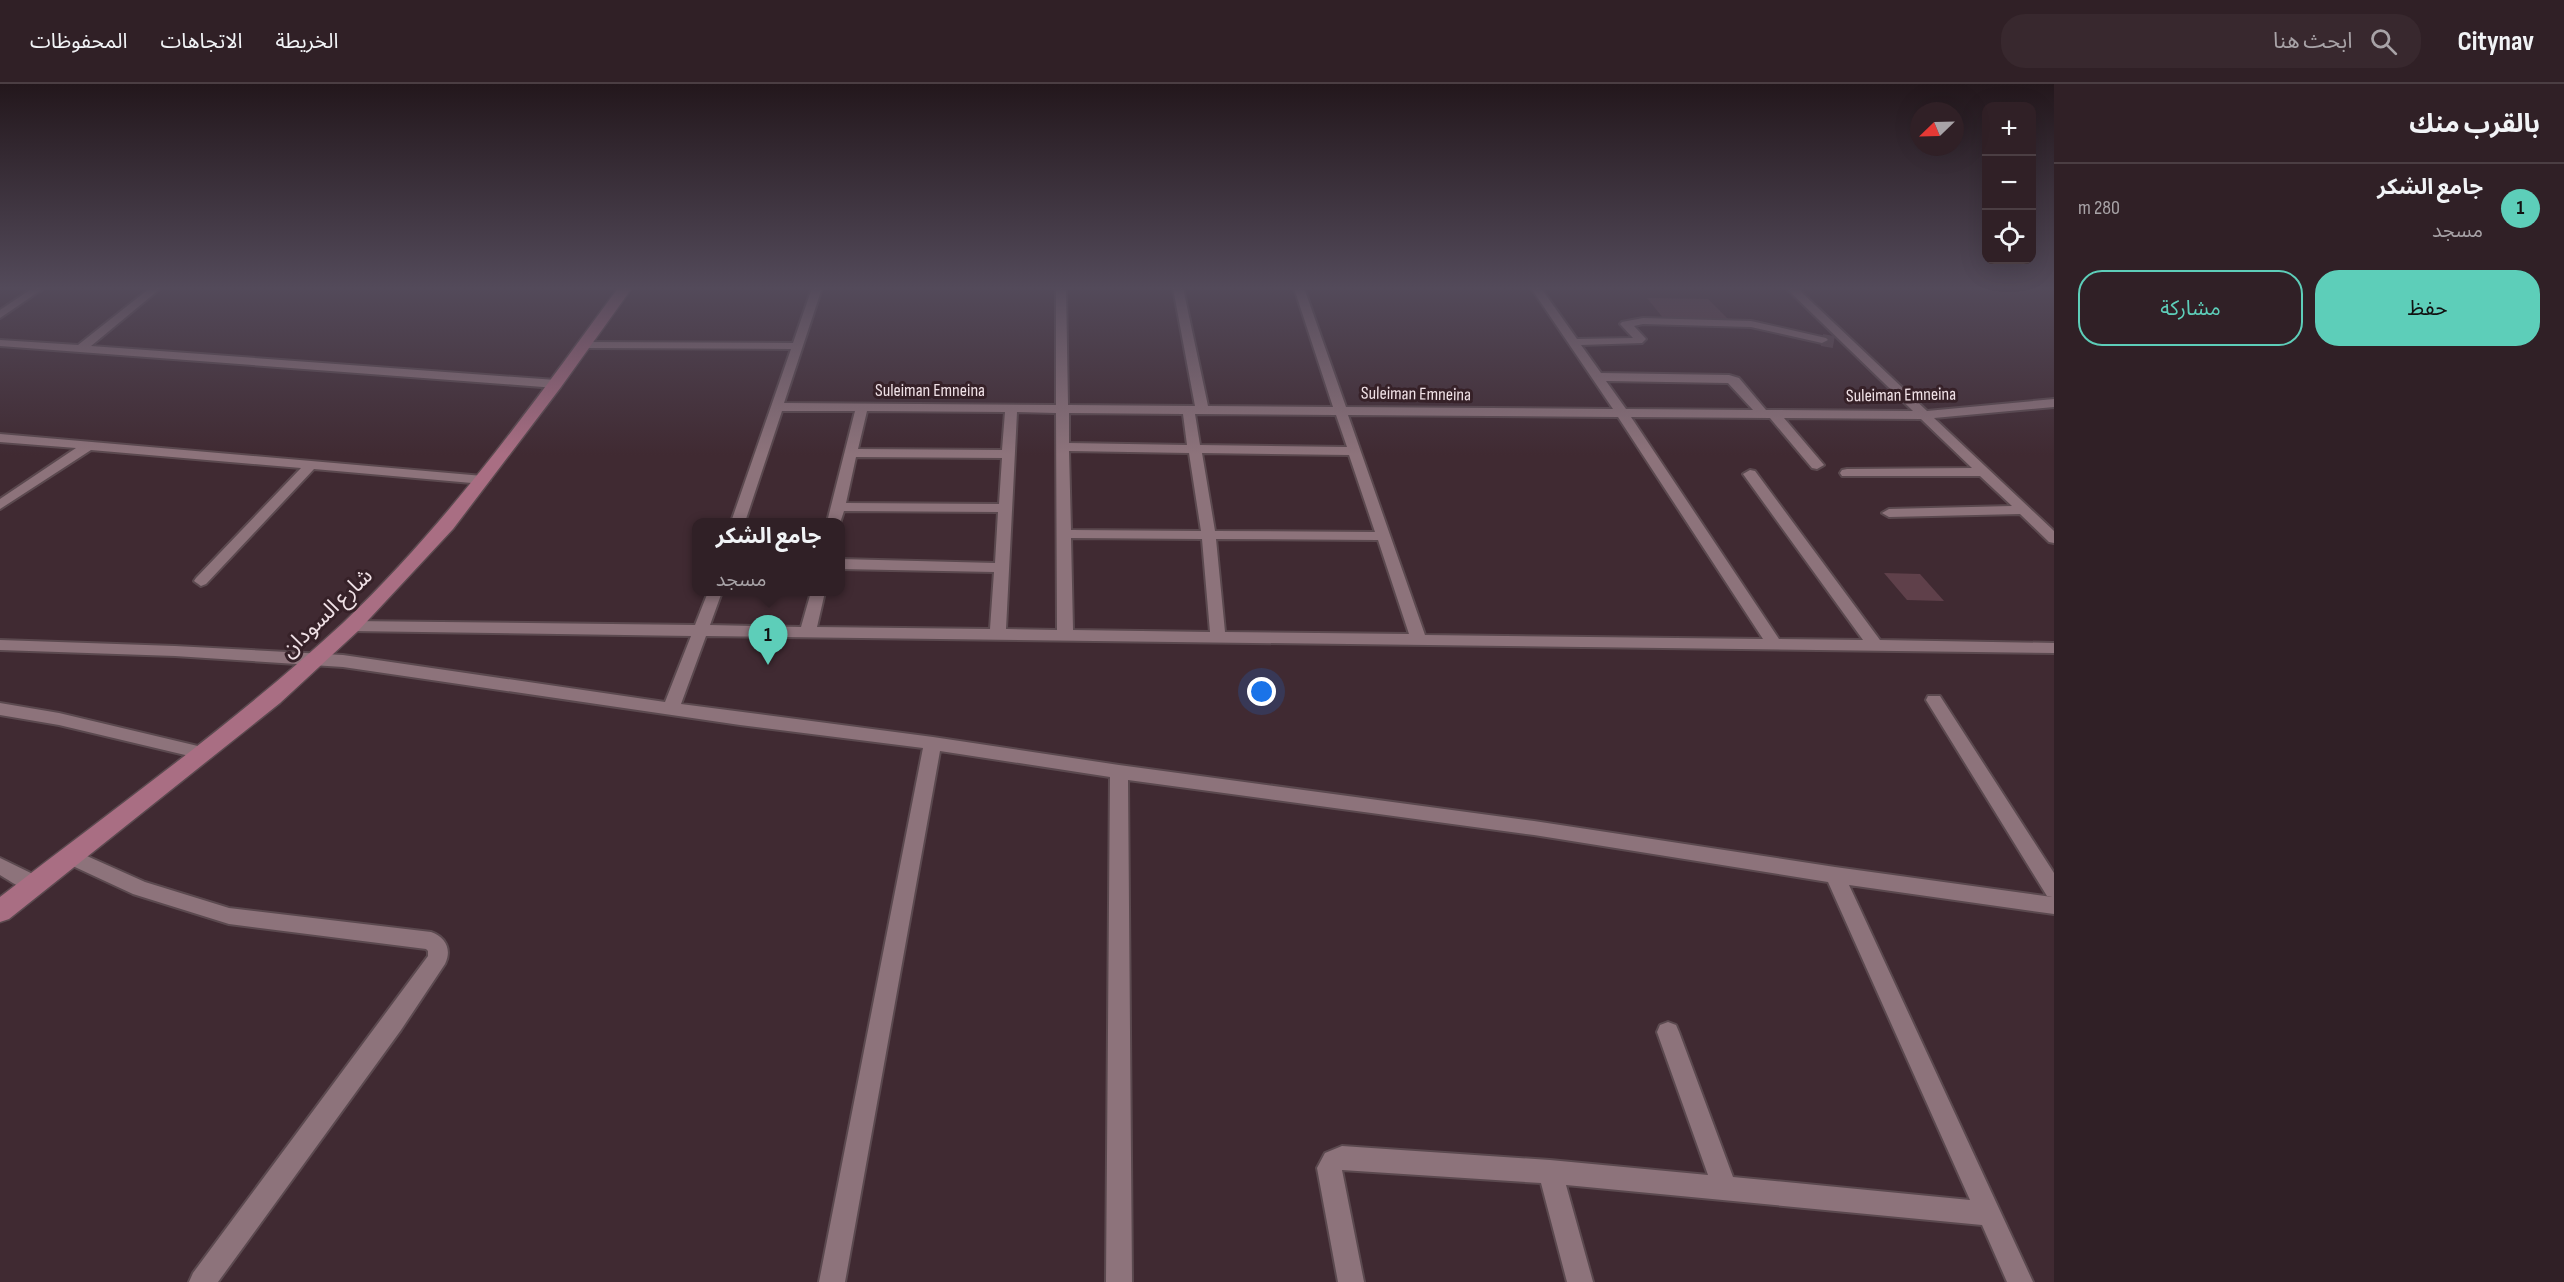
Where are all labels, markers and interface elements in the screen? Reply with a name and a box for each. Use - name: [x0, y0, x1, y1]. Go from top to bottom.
- search box: [2001, 14, 2421, 68]
- icon: search: [2367, 25, 2400, 58]
- text: Citynav: [2457, 25, 2534, 58]
- text: ابحث هنا: [2273, 28, 2352, 55]
- text: المحفوظات: [30, 29, 127, 54]
- text: الاتجاهات: [160, 29, 242, 54]
- text: الخريطة: [275, 29, 338, 54]
- north arrow: [1910, 102, 1964, 156]
- map controls: [1982, 102, 2036, 264]
- button: +: [1982, 102, 2036, 156]
- text: بالقرب منك: [2409, 109, 2540, 140]
- button: −: [1982, 156, 2036, 210]
- text: جامع الشكر: [2377, 174, 2483, 201]
- text: 280 m: [2078, 196, 2120, 220]
- text: 1: [2517, 196, 2524, 220]
- button: locate: [1982, 210, 2036, 264]
- text: مسجد: [2432, 219, 2483, 243]
- button: مشاركة: [2078, 270, 2303, 346]
- button: حفظ: [2315, 270, 2540, 346]
- street label: Suleiman Emneina: [875, 380, 985, 401]
- street label: Suleiman Emneina: [1361, 383, 1471, 405]
- street label: Suleiman Emneina: [1846, 384, 1956, 406]
- popup: [692, 518, 845, 596]
- text: جامع الشكر: [716, 523, 821, 550]
- street label: شارع السودان: [275, 563, 380, 665]
- text: مسجد: [716, 568, 767, 592]
- pin: 1: [748, 616, 788, 665]
- your location: [1247, 677, 1276, 706]

